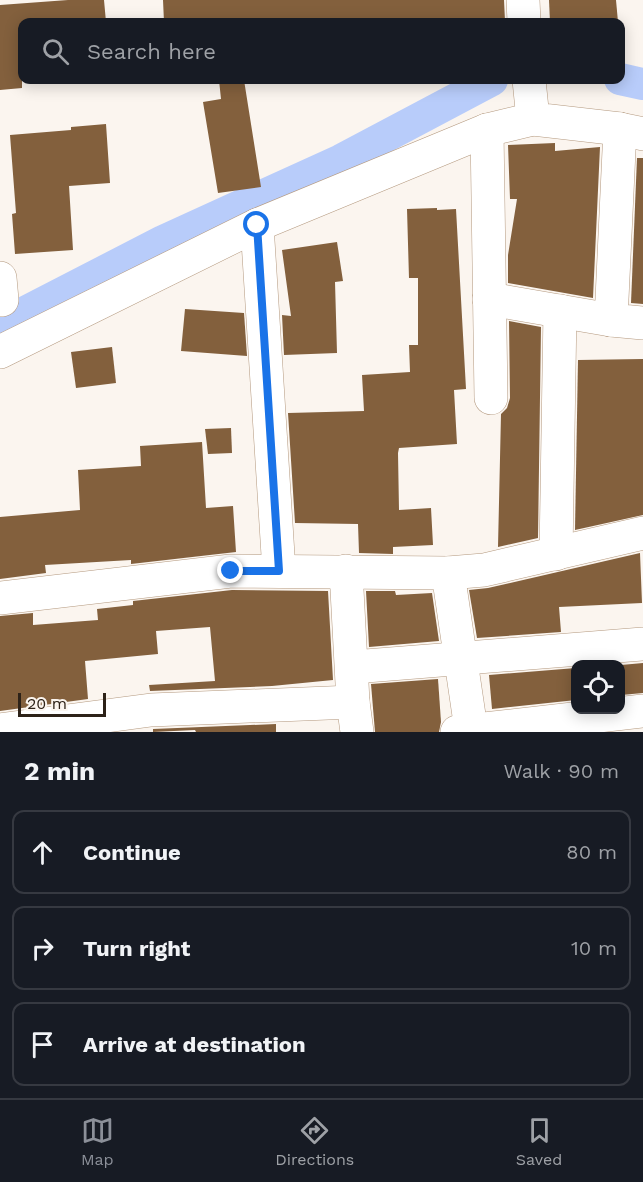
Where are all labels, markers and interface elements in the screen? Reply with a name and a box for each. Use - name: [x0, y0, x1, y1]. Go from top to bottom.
- search box: [18, 18, 625, 84]
- icon: search: [39, 35, 72, 68]
- text: Search here: [87, 39, 216, 64]
- route start: [243, 211, 269, 237]
- route end: [217, 557, 243, 583]
- map controls: [571, 660, 625, 714]
- button: locate: [571, 660, 625, 714]
- scale bar: [18, 690, 106, 718]
- text: 20 m: [27, 694, 67, 713]
- text: 2 min: [24, 756, 95, 786]
- text: Walk · 90 m: [503, 759, 619, 783]
- icon: ahead: [26, 836, 59, 869]
- text: Continue: [83, 840, 181, 865]
- text: 80 m: [566, 840, 617, 864]
- icon: right: [26, 932, 59, 965]
- text: Turn right: [83, 936, 190, 961]
- text: 10 m: [571, 936, 617, 960]
- icon: arrive: [26, 1028, 59, 1061]
- text: Arrive at destination: [83, 1032, 306, 1057]
- tab: Map: [81, 1114, 114, 1169]
- tab: Directions: [275, 1114, 354, 1169]
- tab: Saved: [516, 1114, 562, 1169]

